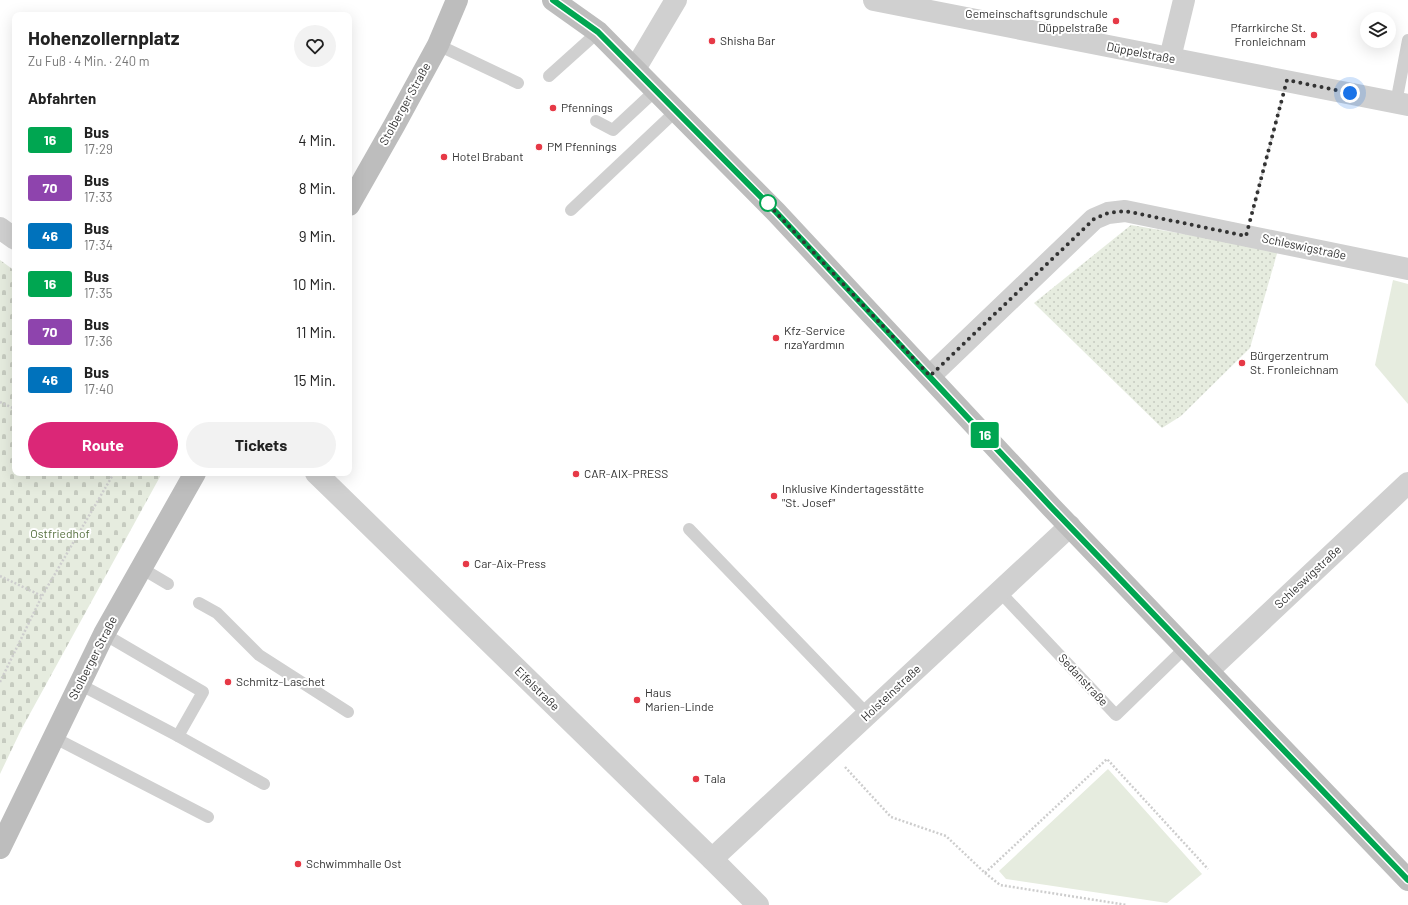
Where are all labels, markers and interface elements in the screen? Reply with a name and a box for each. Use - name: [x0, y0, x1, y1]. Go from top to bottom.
- place label: Gemeinschaftsgrundschule Düppelstraße: [965, 6, 1108, 34]
- map controls: [1360, 12, 1396, 48]
- button: layers: [1360, 12, 1396, 48]
- marker: Gemeinschaftsgrundschule Düppelstraße: [1111, 16, 1121, 26]
- place label: Pfarrkirche St. Fronleichnam: [1230, 20, 1306, 48]
- button: heart: [294, 25, 336, 67]
- text: Hohenzollernplatz: [28, 26, 179, 49]
- marker: Pfarrkirche St. Fronleichnam: [1309, 30, 1319, 40]
- place label: Shisha Bar: [720, 33, 776, 47]
- marker: Shisha Bar: [707, 36, 717, 46]
- street label: Düppelstraße: [1106, 38, 1177, 66]
- text: Zu Fuß · 4 Min. · 240 m: [28, 53, 150, 69]
- street label: Stolberger Straße: [376, 60, 433, 147]
- your location: [1340, 83, 1360, 103]
- text: Abfahrten: [28, 89, 96, 107]
- place label: Pfennings: [561, 100, 613, 114]
- marker: Pfennings: [548, 103, 558, 113]
- text: Bus: [84, 123, 109, 141]
- text: 16: [44, 131, 56, 148]
- text: 4 Min.: [298, 131, 336, 149]
- place label: PM Pfennings: [547, 139, 617, 153]
- text: 17:29: [84, 141, 113, 157]
- marker: PM Pfennings: [534, 142, 544, 152]
- place label: Hotel Brabant: [452, 149, 524, 163]
- marker: Hotel Brabant: [439, 152, 449, 162]
- text: Bus: [84, 171, 109, 189]
- text: 70: [43, 179, 57, 196]
- text: 8 Min.: [299, 179, 336, 197]
- text: 17:33: [84, 189, 113, 205]
- unlabelled marker: [759, 194, 777, 212]
- text: Bus: [84, 219, 109, 237]
- text: 46: [42, 227, 58, 244]
- text: 9 Min.: [299, 227, 336, 245]
- street label: Schleswigstraße: [1261, 230, 1348, 262]
- text: 17:34: [84, 237, 113, 253]
- text: Bus: [84, 267, 109, 285]
- text: 16: [44, 275, 56, 292]
- text: 10 Min.: [293, 275, 336, 293]
- text: 17:35: [84, 285, 112, 301]
- text: Bus: [84, 315, 109, 333]
- text: 70: [43, 323, 57, 340]
- text: 11 Min.: [296, 323, 336, 341]
- place label: Kfz-Service rızaYardmın: [784, 323, 845, 351]
- text: 17:36: [84, 333, 113, 349]
- marker: Kfz-Service rızaYardmın: [771, 333, 781, 343]
- place label: Bürgerzentrum St. Fronleichnam: [1250, 348, 1339, 376]
- marker: Bürgerzentrum St. Fronleichnam: [1237, 358, 1247, 368]
- text: Bus: [84, 363, 109, 381]
- text: 46: [42, 371, 58, 388]
- text: 15 Min.: [294, 371, 336, 389]
- text: 17:40: [84, 381, 114, 397]
- button: Route: [28, 422, 178, 468]
- button: Tickets: [186, 422, 336, 468]
- line badge: 16: [967, 422, 1003, 448]
- text: 16: [979, 426, 991, 443]
- place label: CAR-AIX-PRESS: [584, 466, 668, 480]
- marker: CAR-AIX-PRESS: [571, 469, 581, 479]
- place label: Inklusive Kindertagesstätte "St. Josef": [782, 481, 924, 509]
- marker: Inklusive Kindertagesstätte "St. Josef": [769, 491, 779, 501]
- park label: Ostfriedhof: [30, 526, 90, 540]
- street label: Schleswigstraße: [1271, 542, 1344, 611]
- place label: Car-Aix-Press: [474, 556, 546, 570]
- marker: Car-Aix-Press: [461, 559, 471, 569]
- street label: Stolberger Straße: [65, 613, 119, 702]
- street label: Sedanstraße: [1056, 650, 1111, 708]
- street label: Holsteinstraße: [857, 661, 923, 724]
- street label: Eifelstraße: [512, 663, 563, 713]
- place label: Schmitz-Laschet: [236, 674, 325, 688]
- marker: Schmitz-Laschet: [223, 677, 233, 687]
- place label: Haus Marien-Linde: [645, 685, 714, 713]
- marker: Haus Marien-Linde: [632, 695, 642, 705]
- place label: Tala: [704, 771, 726, 785]
- marker: Tala: [691, 774, 701, 784]
- place label: Schwimmhalle Ost: [306, 856, 402, 870]
- marker: Schwimmhalle Ost: [293, 859, 303, 869]

